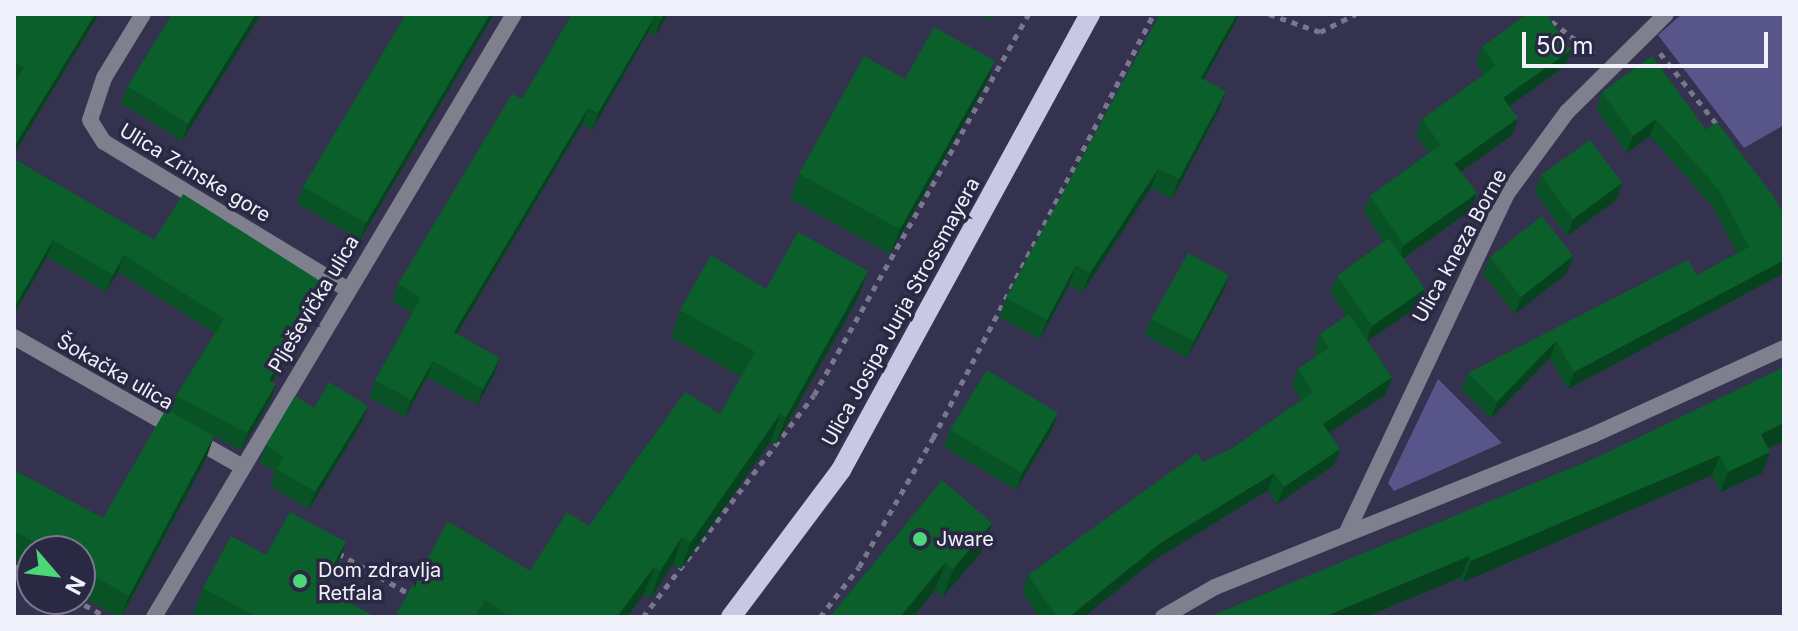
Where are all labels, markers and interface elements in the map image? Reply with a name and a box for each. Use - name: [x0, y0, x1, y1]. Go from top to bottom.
- scale bar: [1526, 16, 1772, 66]
- text: 50 m: [1536, 31, 1594, 60]
- street label: Ulica Zrinske gore: [115, 119, 275, 227]
- street label: Ulica kneza Borne: [1408, 165, 1512, 327]
- street label: Ulica Josipa Jurja Strossmayera: [817, 174, 985, 450]
- street label: Plješevička ulica: [264, 231, 364, 377]
- street label: Šokačka ulica: [52, 329, 178, 415]
- place label: Jware: [936, 527, 994, 551]
- marker: Jware: [911, 530, 929, 548]
- north arrow: [16, 535, 96, 615]
- place label: Dom zdravlja Retfala: [318, 558, 441, 605]
- marker: Dom zdravlja Retfala: [289, 570, 311, 592]
- text: N: [60, 572, 91, 599]

